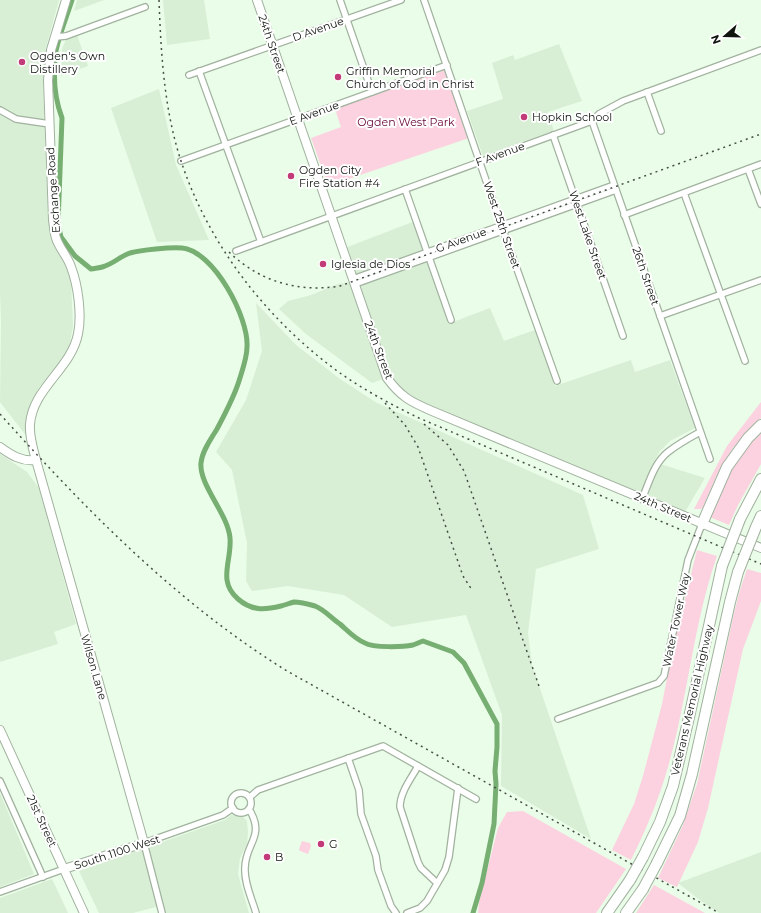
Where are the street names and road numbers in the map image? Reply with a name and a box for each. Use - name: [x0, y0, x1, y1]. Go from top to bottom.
- street label: 24th Street: [255, 13, 289, 76]
- street label: D Avenue: [290, 14, 346, 44]
- street label: E Avenue: [287, 97, 341, 128]
- street label: F Avenue: [473, 139, 527, 169]
- street label: Exchange Road: [43, 147, 63, 233]
- street label: West 25th Street: [480, 179, 524, 271]
- street label: West Lake Street: [566, 189, 610, 282]
- street label: G Avenue: [434, 224, 489, 256]
- street label: 26th Street: [629, 245, 663, 308]
- street label: 24th Street: [361, 319, 397, 382]
- street label: 24th Street: [632, 489, 694, 526]
- street label: Water Tower Way: [659, 572, 693, 668]
- street label: Veterans Memorial Highway: [668, 623, 716, 777]
- street label: Wilson Lane: [78, 633, 110, 702]
- street label: 21st Street: [24, 793, 60, 850]
- street label: South 1100 West: [72, 831, 162, 872]

